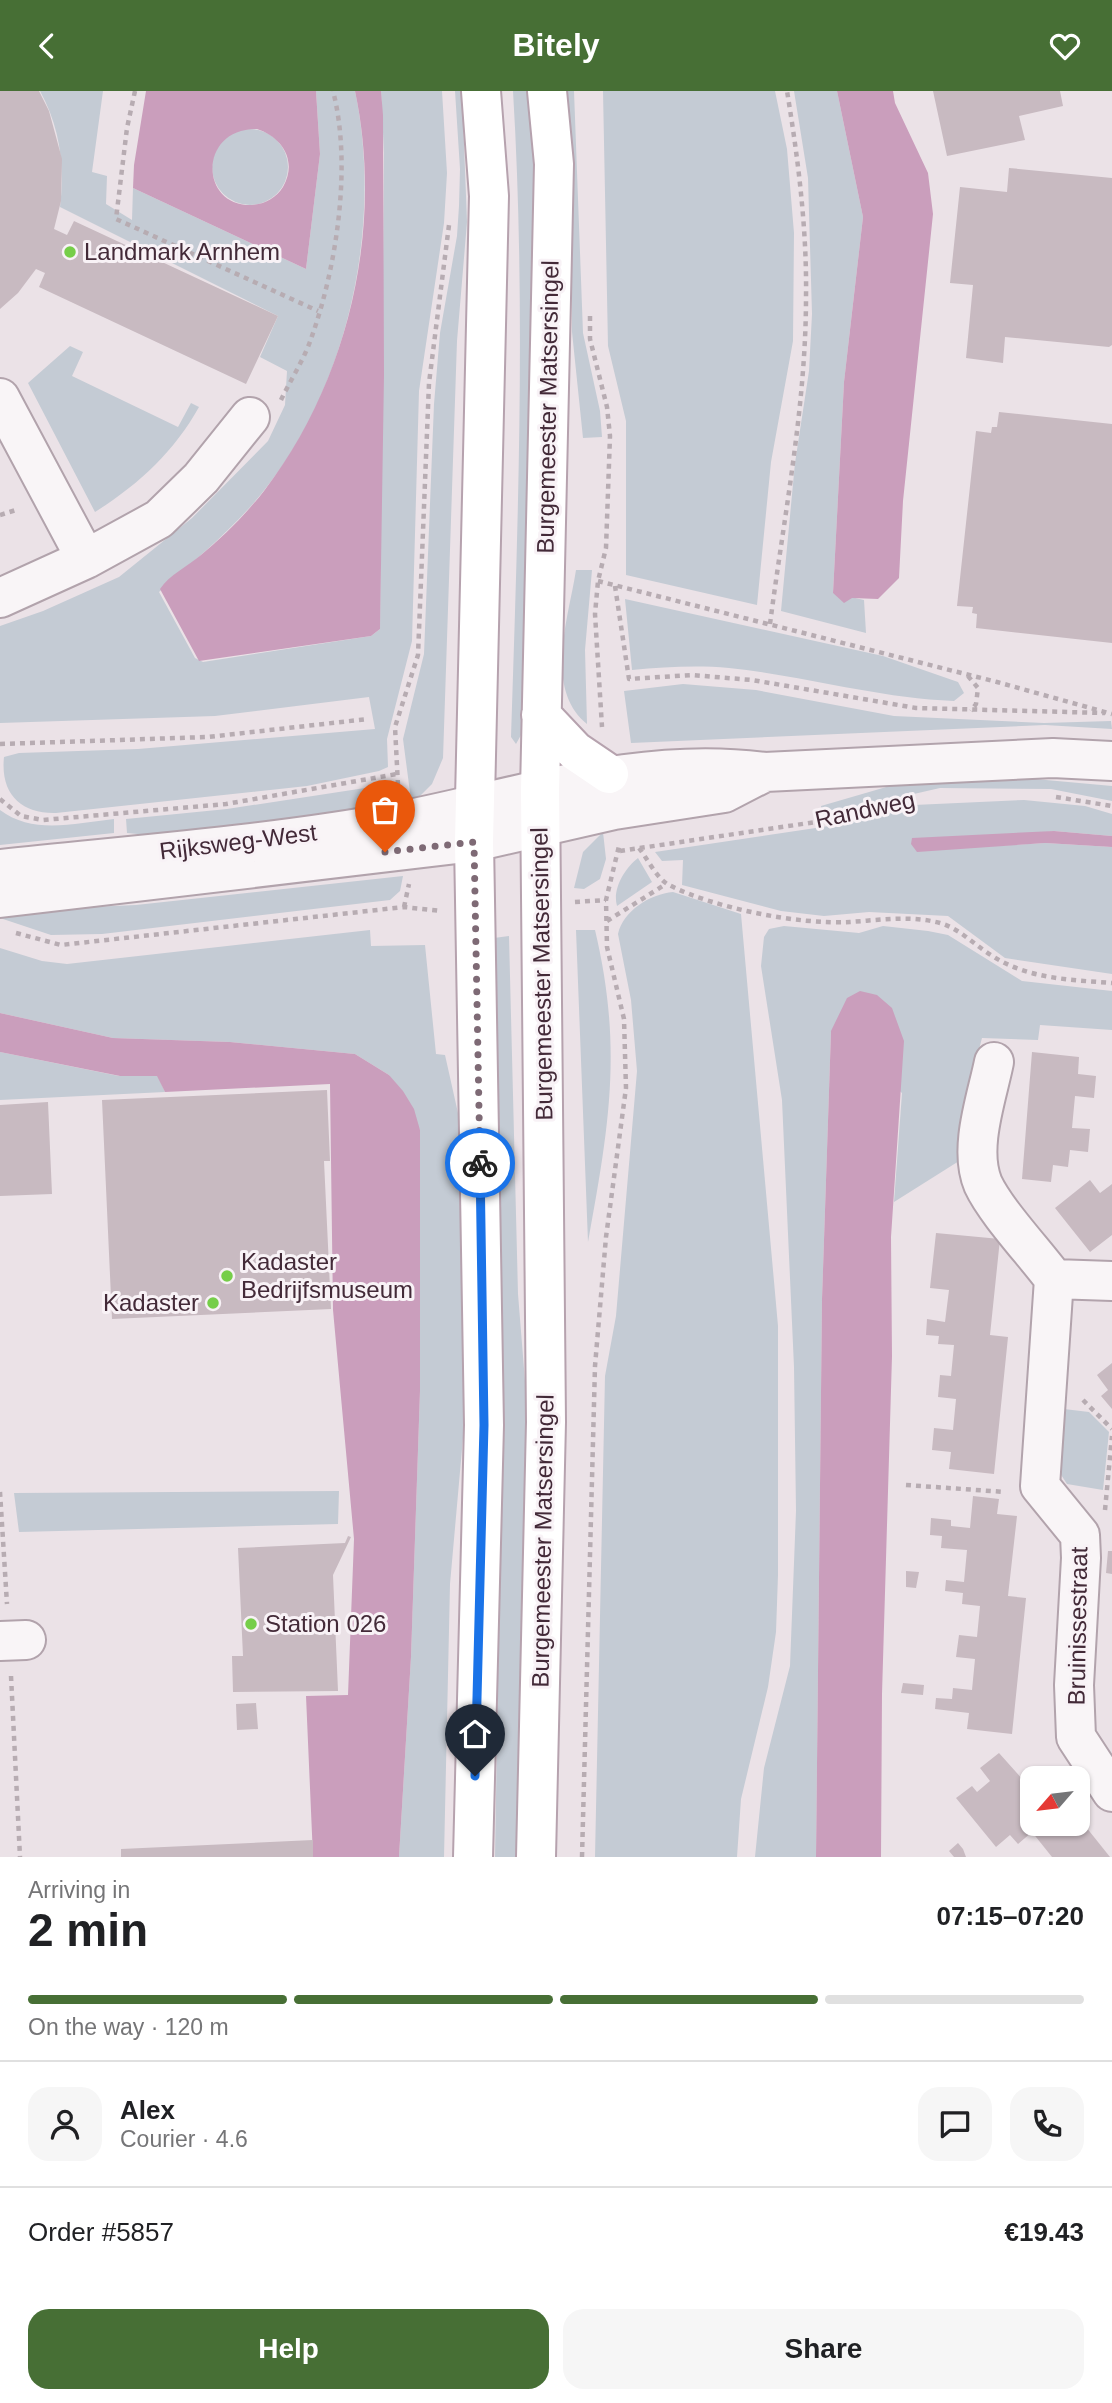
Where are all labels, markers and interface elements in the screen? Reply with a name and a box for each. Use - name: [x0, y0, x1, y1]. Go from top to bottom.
- icon: back: [28, 27, 66, 65]
- text: Bitely: [512, 27, 600, 63]
- icon: heart: [1046, 27, 1084, 65]
- place label: Landmark Arnhem: [84, 238, 280, 265]
- marker: Landmark Arnhem: [62, 244, 78, 260]
- street label: Burgemeester Matsersingel: [531, 260, 564, 554]
- pin: [355, 780, 415, 852]
- street label: Randweg: [812, 786, 917, 833]
- icon: bag: [366, 791, 404, 829]
- street label: Rijksweg-West: [158, 818, 318, 865]
- street label: Burgemeester Matsersingel: [525, 827, 558, 1121]
- courier: [445, 1128, 515, 1198]
- icon: bike: [461, 1144, 499, 1182]
- place label: Kadaster Bedrijfsmuseum: [241, 1248, 413, 1303]
- marker: Kadaster Bedrijfsmuseum: [219, 1268, 235, 1284]
- place label: Kadaster: [103, 1289, 199, 1316]
- marker: Kadaster: [205, 1295, 221, 1311]
- street label: Burgemeester Matsersingel: [526, 1394, 559, 1688]
- street label: Bruinissestraat: [1063, 1546, 1092, 1706]
- place label: Station 026: [265, 1610, 386, 1637]
- marker: Station 026: [243, 1616, 259, 1632]
- pin: [445, 1704, 505, 1776]
- icon: home: [456, 1715, 494, 1753]
- north arrow: [1020, 1766, 1090, 1836]
- map controls: [1020, 1766, 1090, 1836]
- text: Arriving in: [28, 1877, 130, 1903]
- text: 07:15–07:20: [937, 1901, 1084, 1931]
- text: 2 min: [28, 1904, 148, 1956]
- text: On the way · 120 m: [28, 2014, 229, 2040]
- button: person: [28, 2087, 102, 2161]
- button: chat: [918, 2087, 992, 2161]
- button: phone: [1010, 2087, 1084, 2161]
- text: Alex: [120, 2095, 175, 2125]
- text: Courier · 4.6: [120, 2126, 248, 2152]
- text: Order #5857: [28, 2217, 174, 2247]
- text: €19.43: [1004, 2217, 1084, 2247]
- button: Help: [28, 2309, 549, 2389]
- button: Share: [563, 2309, 1084, 2389]

